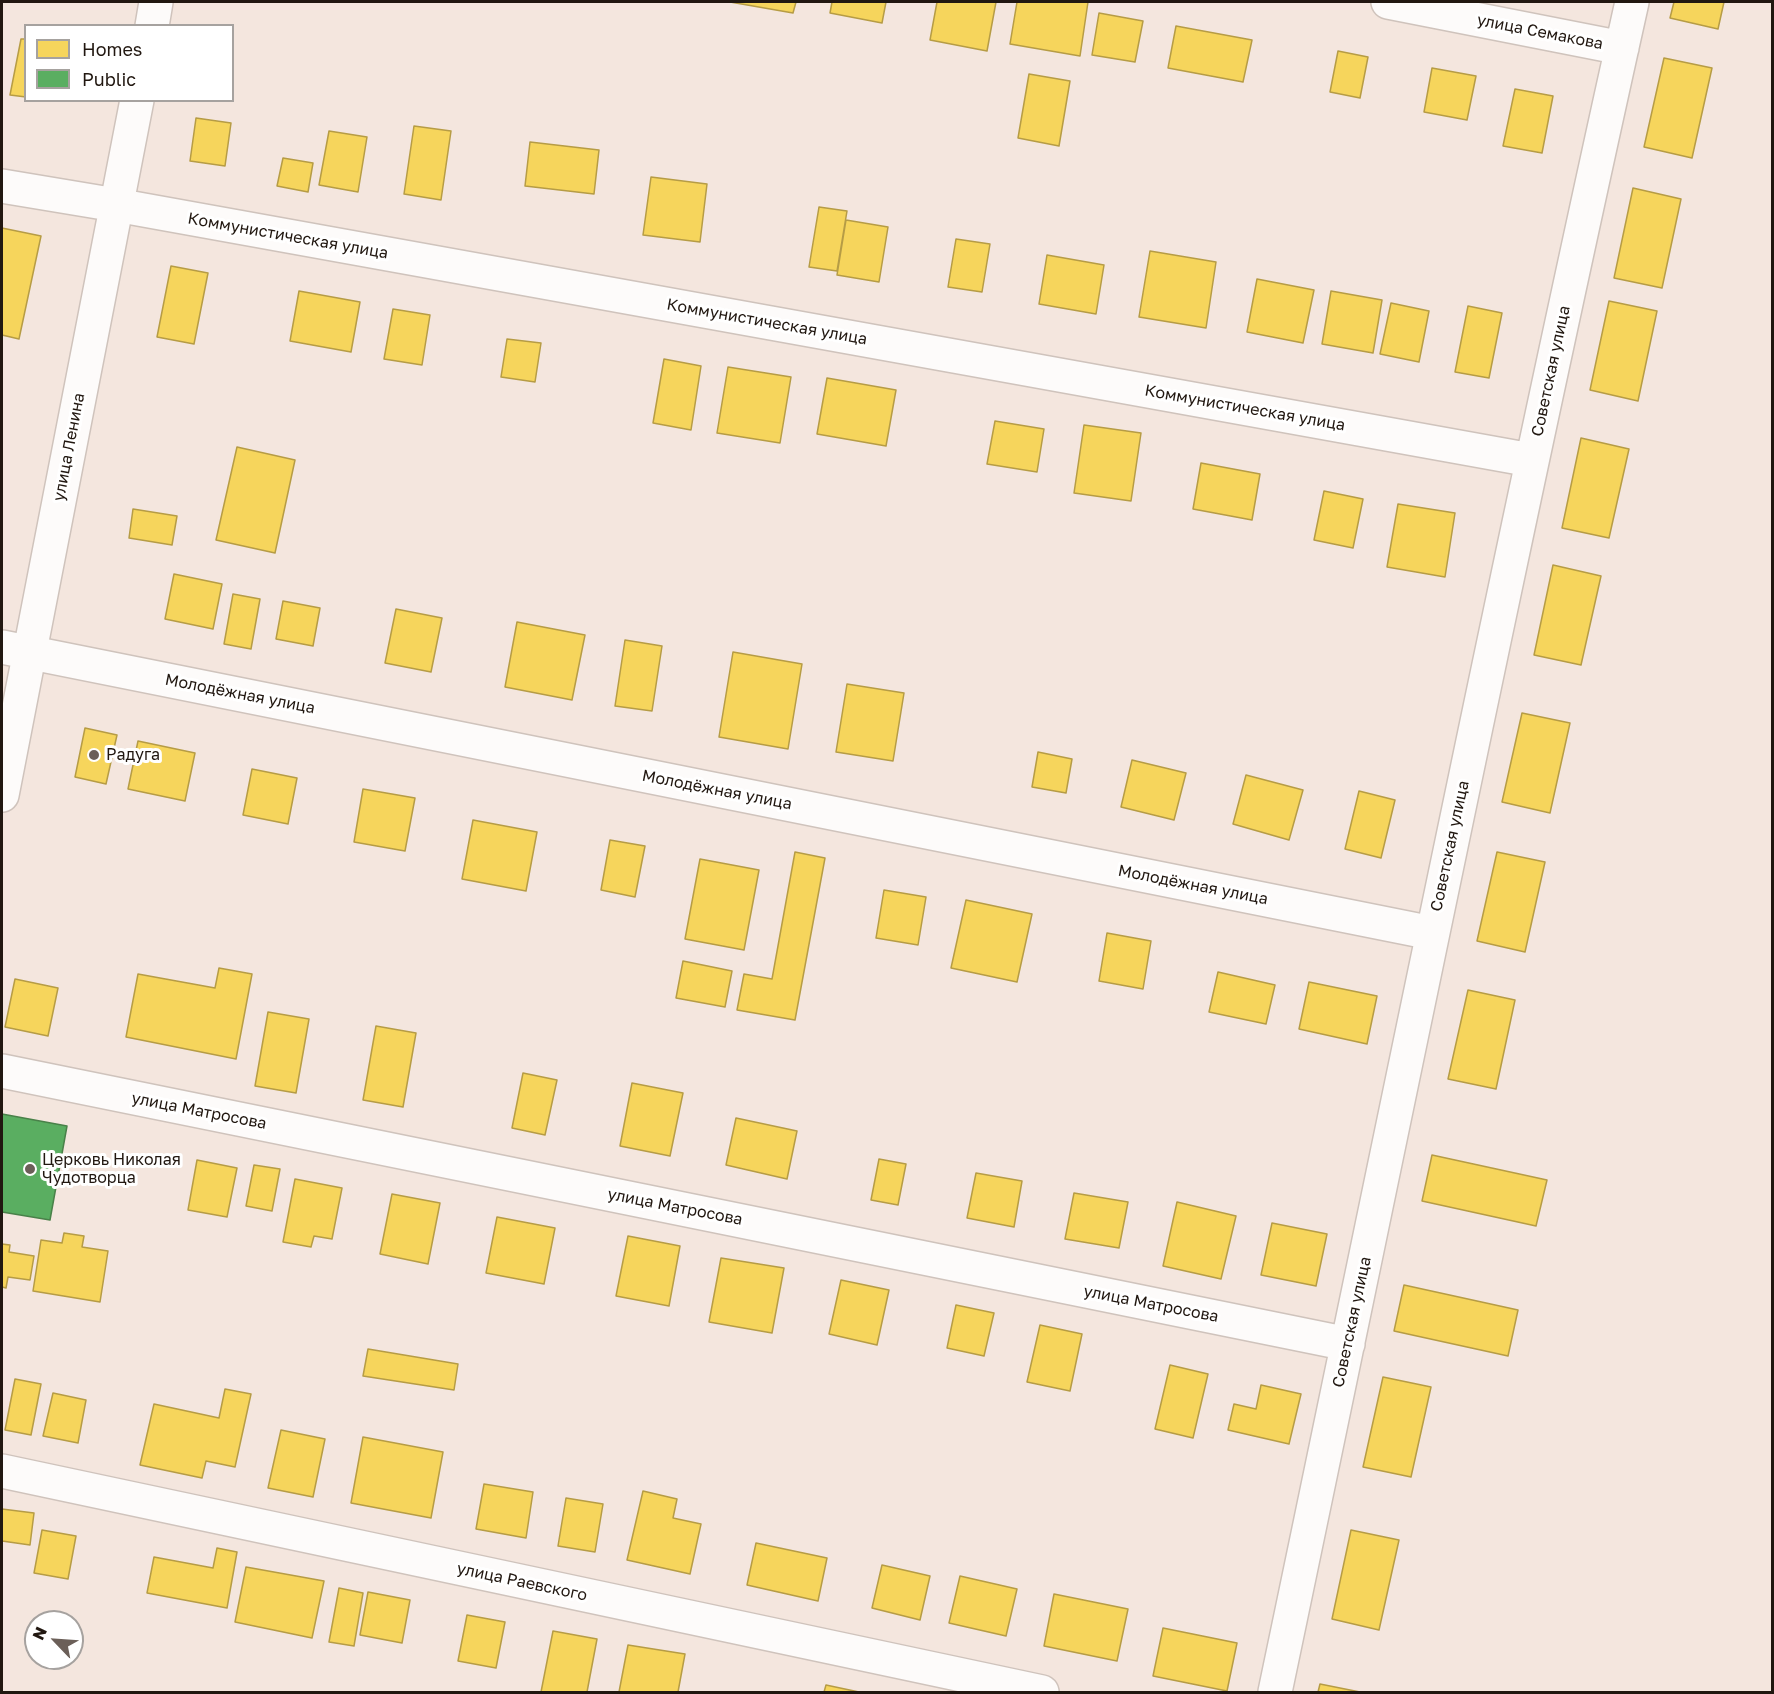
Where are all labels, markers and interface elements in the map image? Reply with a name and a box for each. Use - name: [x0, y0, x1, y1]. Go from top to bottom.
- street label: улица Семакова: [1475, 10, 1605, 54]
- legend: [24, 24, 234, 102]
- text: Homes: [82, 38, 142, 60]
- text: Public: [82, 68, 136, 90]
- street label: Коммунистическая улица: [186, 209, 390, 263]
- street label: Коммунистическая улица: [665, 295, 869, 349]
- street label: Советская улица: [1528, 304, 1574, 438]
- street label: Коммунистическая улица: [1143, 381, 1347, 435]
- street label: улица Ленина: [49, 391, 89, 503]
- street label: Молодёжная улица: [163, 670, 317, 718]
- place label: Радуга: [106, 745, 160, 765]
- marker: Радуга: [87, 748, 101, 762]
- street label: Молодёжная улица: [640, 766, 794, 814]
- street label: Советская улица: [1427, 779, 1473, 913]
- street label: Молодёжная улица: [1116, 861, 1270, 909]
- street label: улица Матросова: [130, 1088, 268, 1134]
- place label: Церковь Николая Чудотворца: [42, 1150, 181, 1188]
- marker: Церковь Николая Чудотворца: [23, 1162, 37, 1176]
- street label: улица Матросова: [606, 1184, 744, 1230]
- street label: Советская улица: [1329, 1255, 1375, 1389]
- street label: улица Матросова: [1082, 1281, 1220, 1327]
- street label: улица Раевского: [455, 1559, 589, 1605]
- north arrow: [24, 1610, 84, 1670]
- text: N: [28, 1624, 51, 1643]

